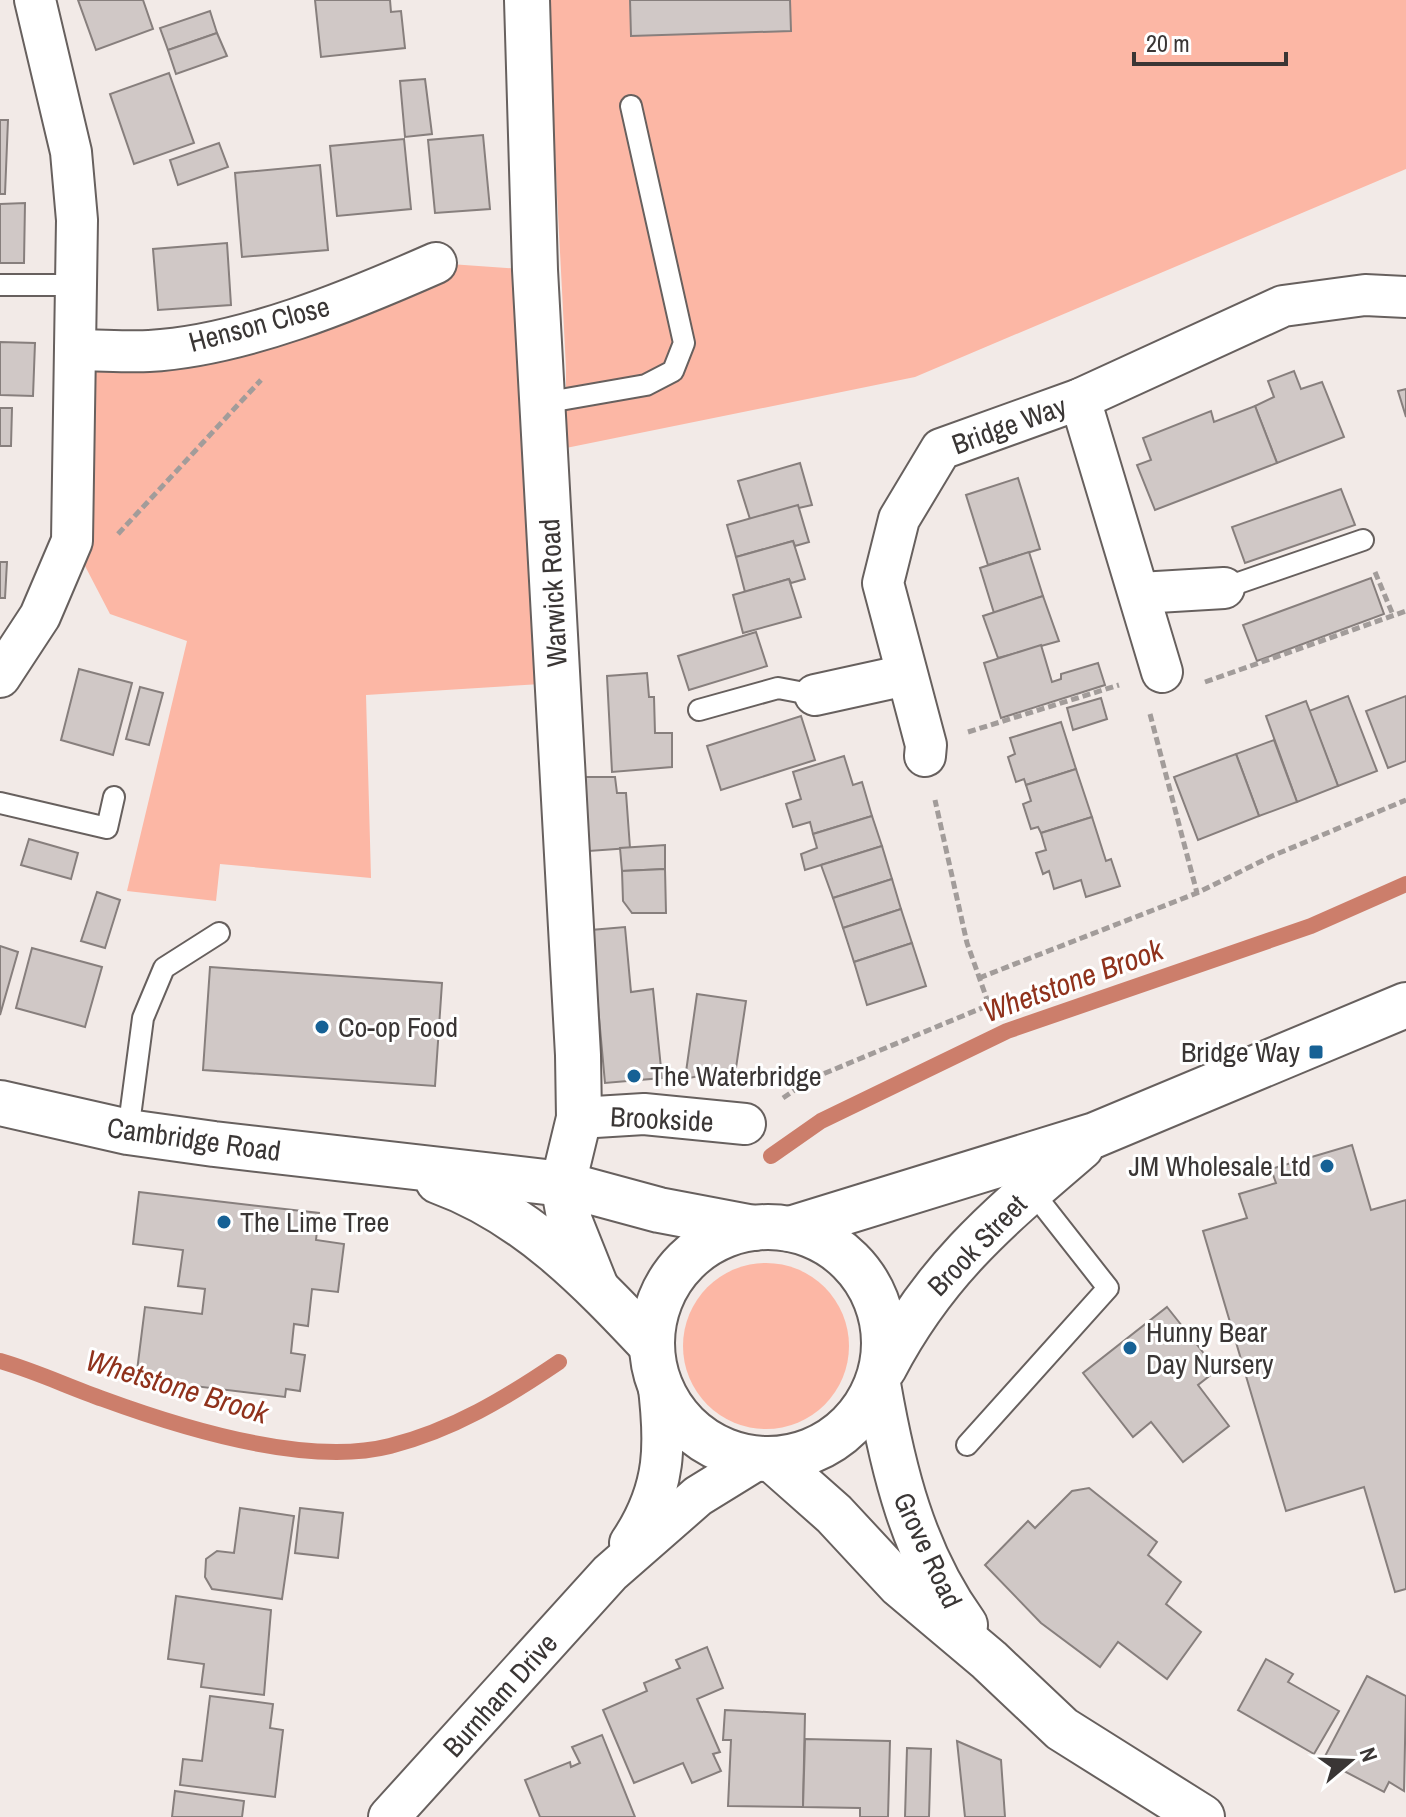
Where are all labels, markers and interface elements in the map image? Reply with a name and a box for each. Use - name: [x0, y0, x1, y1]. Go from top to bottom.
- scale bar: [1134, 16, 1286, 66]
- text: 20 m: [1146, 27, 1190, 59]
- street label: Henson Close: [184, 287, 334, 361]
- street label: Bridge Way: [947, 387, 1072, 463]
- street label: Warwick Road: [530, 518, 576, 668]
- water label: Whetstone Brook: [977, 928, 1170, 1031]
- place label: Co-op Food: [338, 1008, 458, 1046]
- marker: Co-op Food: [313, 1018, 331, 1036]
- place label: Bridge Way: [1181, 1033, 1301, 1071]
- marker: Bridge Way: [1307, 1043, 1325, 1061]
- place label: The Waterbridge: [650, 1057, 821, 1095]
- marker: The Waterbridge: [625, 1067, 643, 1085]
- street label: Brookside: [609, 1097, 715, 1141]
- street label: Cambridge Road: [105, 1108, 283, 1170]
- place label: JM Wholesale Ltd: [1129, 1147, 1311, 1185]
- marker: JM Wholesale Ltd: [1318, 1157, 1336, 1175]
- street label: Brook Street: [919, 1186, 1035, 1304]
- place label: The Lime Tree: [240, 1203, 389, 1241]
- marker: The Lime Tree: [215, 1213, 233, 1231]
- place label: Hunny Bear Day Nursery: [1146, 1313, 1274, 1383]
- water label: Whetstone Brook: [81, 1339, 275, 1433]
- marker: Hunny Bear Day Nursery: [1121, 1339, 1139, 1357]
- street label: Grove Road: [885, 1486, 971, 1614]
- street label: Burnham Drive: [434, 1625, 566, 1765]
- north arrow: [1310, 1721, 1390, 1801]
- text: N: [1353, 1743, 1385, 1766]

